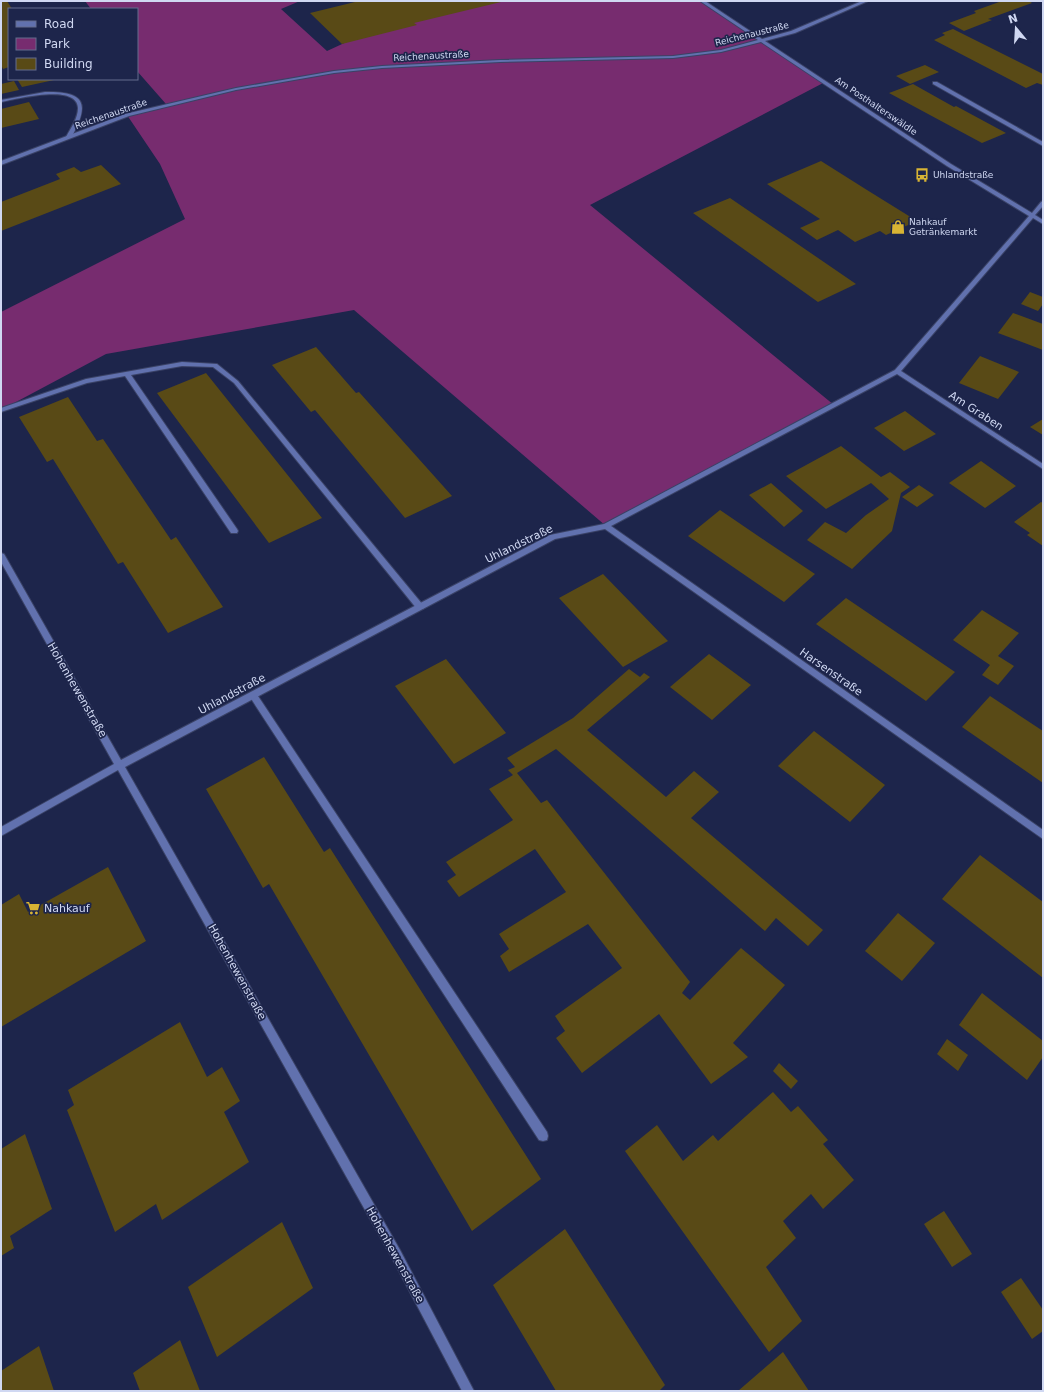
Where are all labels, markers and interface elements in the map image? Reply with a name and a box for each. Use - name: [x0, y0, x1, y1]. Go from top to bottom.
- legend: [8, 8, 138, 80]
- north arrow: [996, 8, 1036, 48]
- text: N: [1007, 11, 1019, 27]
- text: Road: [44, 17, 74, 31]
- street label: Reichenaustraße: [714, 20, 790, 48]
- text: Park: [44, 37, 70, 51]
- street label: Reichenaustraße: [393, 49, 469, 63]
- text: Building: [44, 57, 93, 71]
- street label: Am Posthalterswäldle: [833, 75, 919, 138]
- street label: Reichenaustraße: [74, 97, 149, 131]
- bus stop icon: Uhlandstraße: [914, 167, 930, 183]
- place label: Uhlandstraße: [933, 170, 994, 180]
- place label: Nahkauf Getränkemarkt: [909, 217, 978, 237]
- shop icon: Nahkauf Getränkemarkt: [890, 219, 906, 235]
- street label: Am Graben: [946, 389, 1006, 433]
- street label: Uhlandstraße: [483, 522, 555, 566]
- street label: Hohenhewenstraße: [45, 640, 110, 740]
- street label: Harsenstraße: [797, 645, 865, 699]
- street label: Uhlandstraße: [196, 671, 268, 717]
- supermarket icon: Nahkauf: [25, 900, 41, 916]
- place label: Nahkauf: [44, 902, 91, 915]
- street label: Hohenhewenstraße: [205, 922, 269, 1022]
- street label: Hohenhewenstraße: [363, 1205, 427, 1305]

